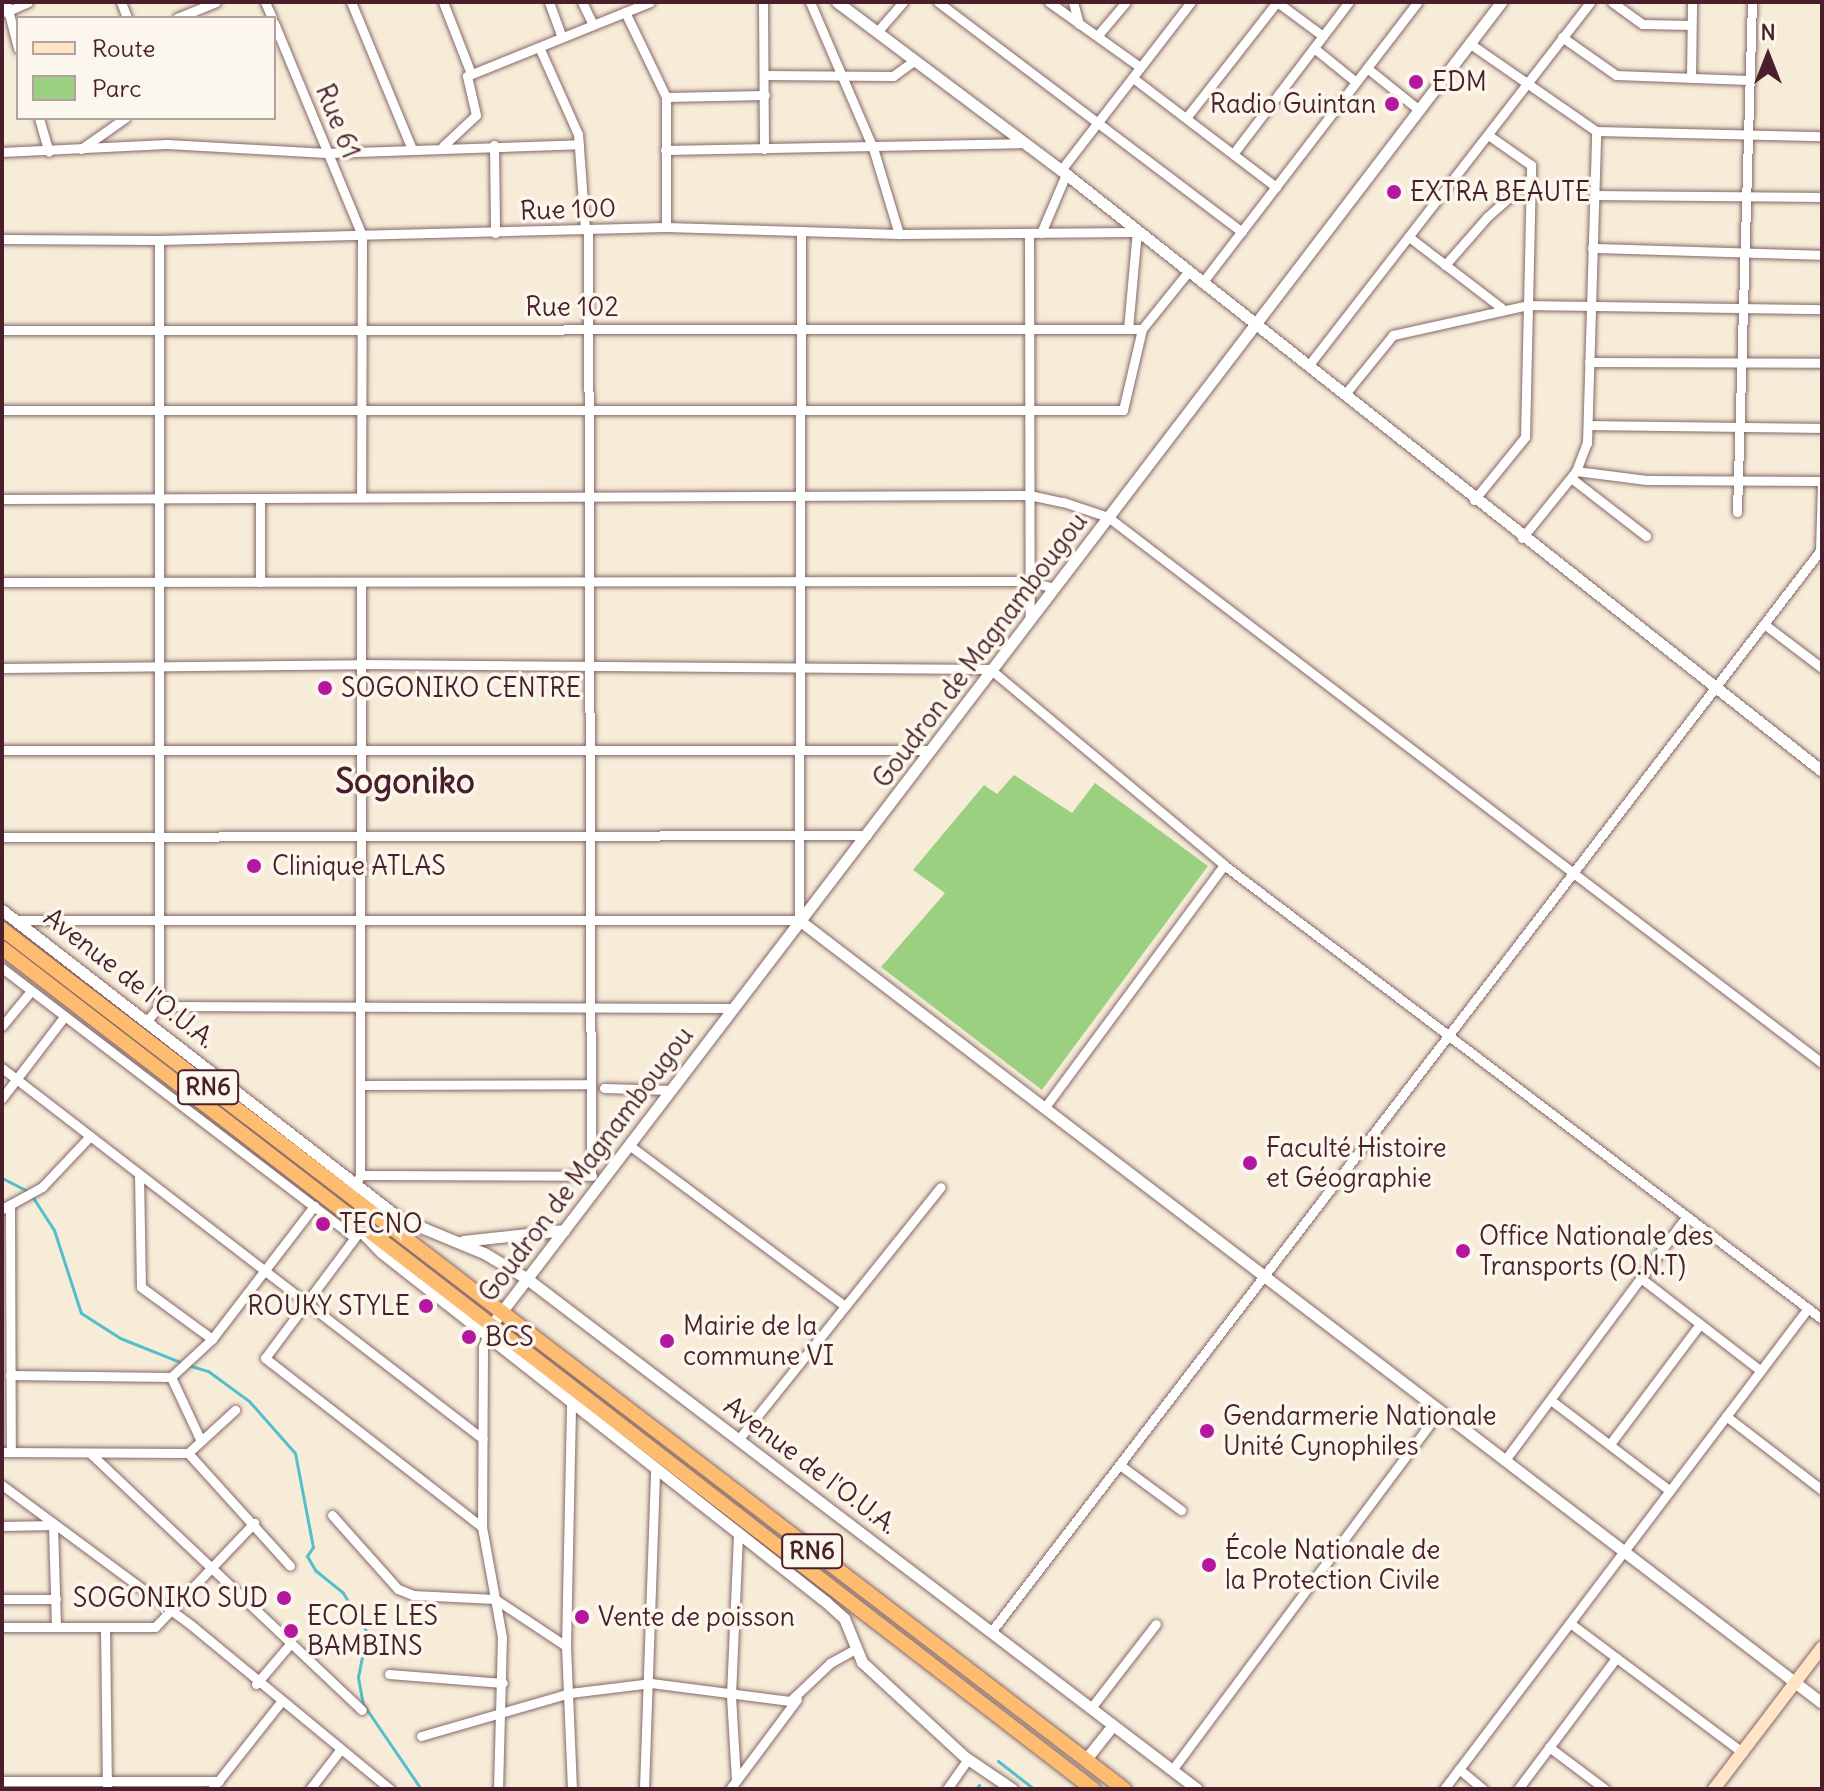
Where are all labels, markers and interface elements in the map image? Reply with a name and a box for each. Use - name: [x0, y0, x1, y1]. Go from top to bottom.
- legend: [16, 16, 276, 120]
- north arrow: [1728, 16, 1808, 96]
- text: N: [1760, 18, 1776, 46]
- text: Route: [92, 33, 155, 63]
- place label: EDM: [1432, 66, 1487, 98]
- text: Parc: [92, 73, 141, 103]
- marker: EDM: [1407, 73, 1425, 91]
- street label: Rue 61: [309, 79, 367, 163]
- place label: Radio Guintan: [1210, 88, 1376, 120]
- marker: Radio Guintan: [1383, 95, 1401, 113]
- place label: EXTRA BEAUTE: [1410, 176, 1590, 208]
- marker: EXTRA BEAUTE: [1385, 183, 1403, 201]
- street label: Rue 100: [519, 192, 617, 226]
- street label: Rue 102: [525, 291, 619, 323]
- street label: Goudron de Magnambougou: [866, 506, 1094, 794]
- place label: SOGONIKO CENTRE: [341, 672, 581, 704]
- marker: SOGONIKO CENTRE: [316, 679, 334, 697]
- district label: Sogoniko: [335, 761, 475, 801]
- place label: Clinique ATLAS: [272, 850, 446, 882]
- marker: Clinique ATLAS: [243, 855, 265, 877]
- street label: Avenue de l'O.U.A.: [38, 901, 222, 1055]
- street label: Goudron de Magnambougou: [472, 1020, 700, 1308]
- road number: RN6: [176, 1067, 240, 1107]
- place label: Faculté Histoire et Géographie: [1266, 1132, 1446, 1194]
- marker: Faculté Histoire et Géographie: [1241, 1154, 1259, 1172]
- place label: TECNO: [339, 1208, 423, 1240]
- marker: TECNO: [314, 1215, 332, 1233]
- place label: Office Nationale des Transports (O.N.T): [1479, 1220, 1714, 1282]
- marker: Office Nationale des Transports (O.N.T): [1454, 1242, 1472, 1260]
- place label: ROUKY STYLE: [247, 1290, 410, 1322]
- marker: ROUKY STYLE: [417, 1297, 435, 1315]
- place label: Mairie de la commune VI: [683, 1310, 834, 1372]
- place label: BCS: [485, 1321, 534, 1353]
- marker: BCS: [460, 1328, 478, 1346]
- marker: Mairie de la commune VI: [658, 1332, 676, 1350]
- street label: Avenue de l'O.U.A.: [718, 1390, 904, 1540]
- place label: Gendarmerie Nationale Unité Cynophiles: [1223, 1400, 1497, 1462]
- marker: Gendarmerie Nationale Unité Cynophiles: [1198, 1422, 1216, 1440]
- road number: RN6: [780, 1531, 844, 1571]
- place label: École Nationale de la Protection Civile: [1225, 1534, 1440, 1596]
- marker: École Nationale de la Protection Civile: [1200, 1556, 1218, 1574]
- place label: SOGONIKO SUD: [73, 1582, 268, 1614]
- marker: SOGONIKO SUD: [275, 1589, 293, 1607]
- place label: ECOLE LES BAMBINS: [307, 1600, 438, 1662]
- place label: Vente de poisson: [598, 1601, 795, 1633]
- marker: Vente de poisson: [573, 1608, 591, 1626]
- marker: ECOLE LES BAMBINS: [282, 1622, 300, 1640]

